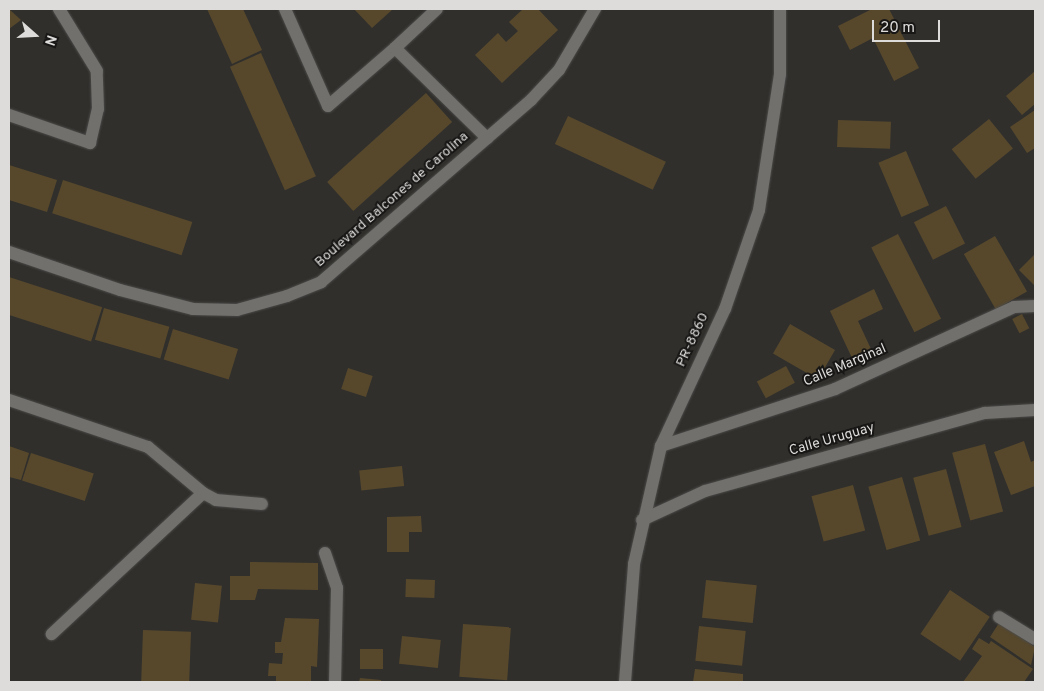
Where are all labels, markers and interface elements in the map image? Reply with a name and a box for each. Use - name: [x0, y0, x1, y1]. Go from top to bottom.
- north arrow: [10, 10, 60, 60]
- scale bar: [874, 10, 942, 42]
- text: 20 m: [880, 19, 915, 38]
- text: N: [40, 33, 59, 48]
- street label: Boulevard Balcones de Carolina: [312, 129, 472, 271]
- street label: PR-8860: [673, 310, 713, 370]
- street label: Calle Marginal: [801, 341, 889, 391]
- street label: Calle Uruguay: [787, 420, 877, 460]

